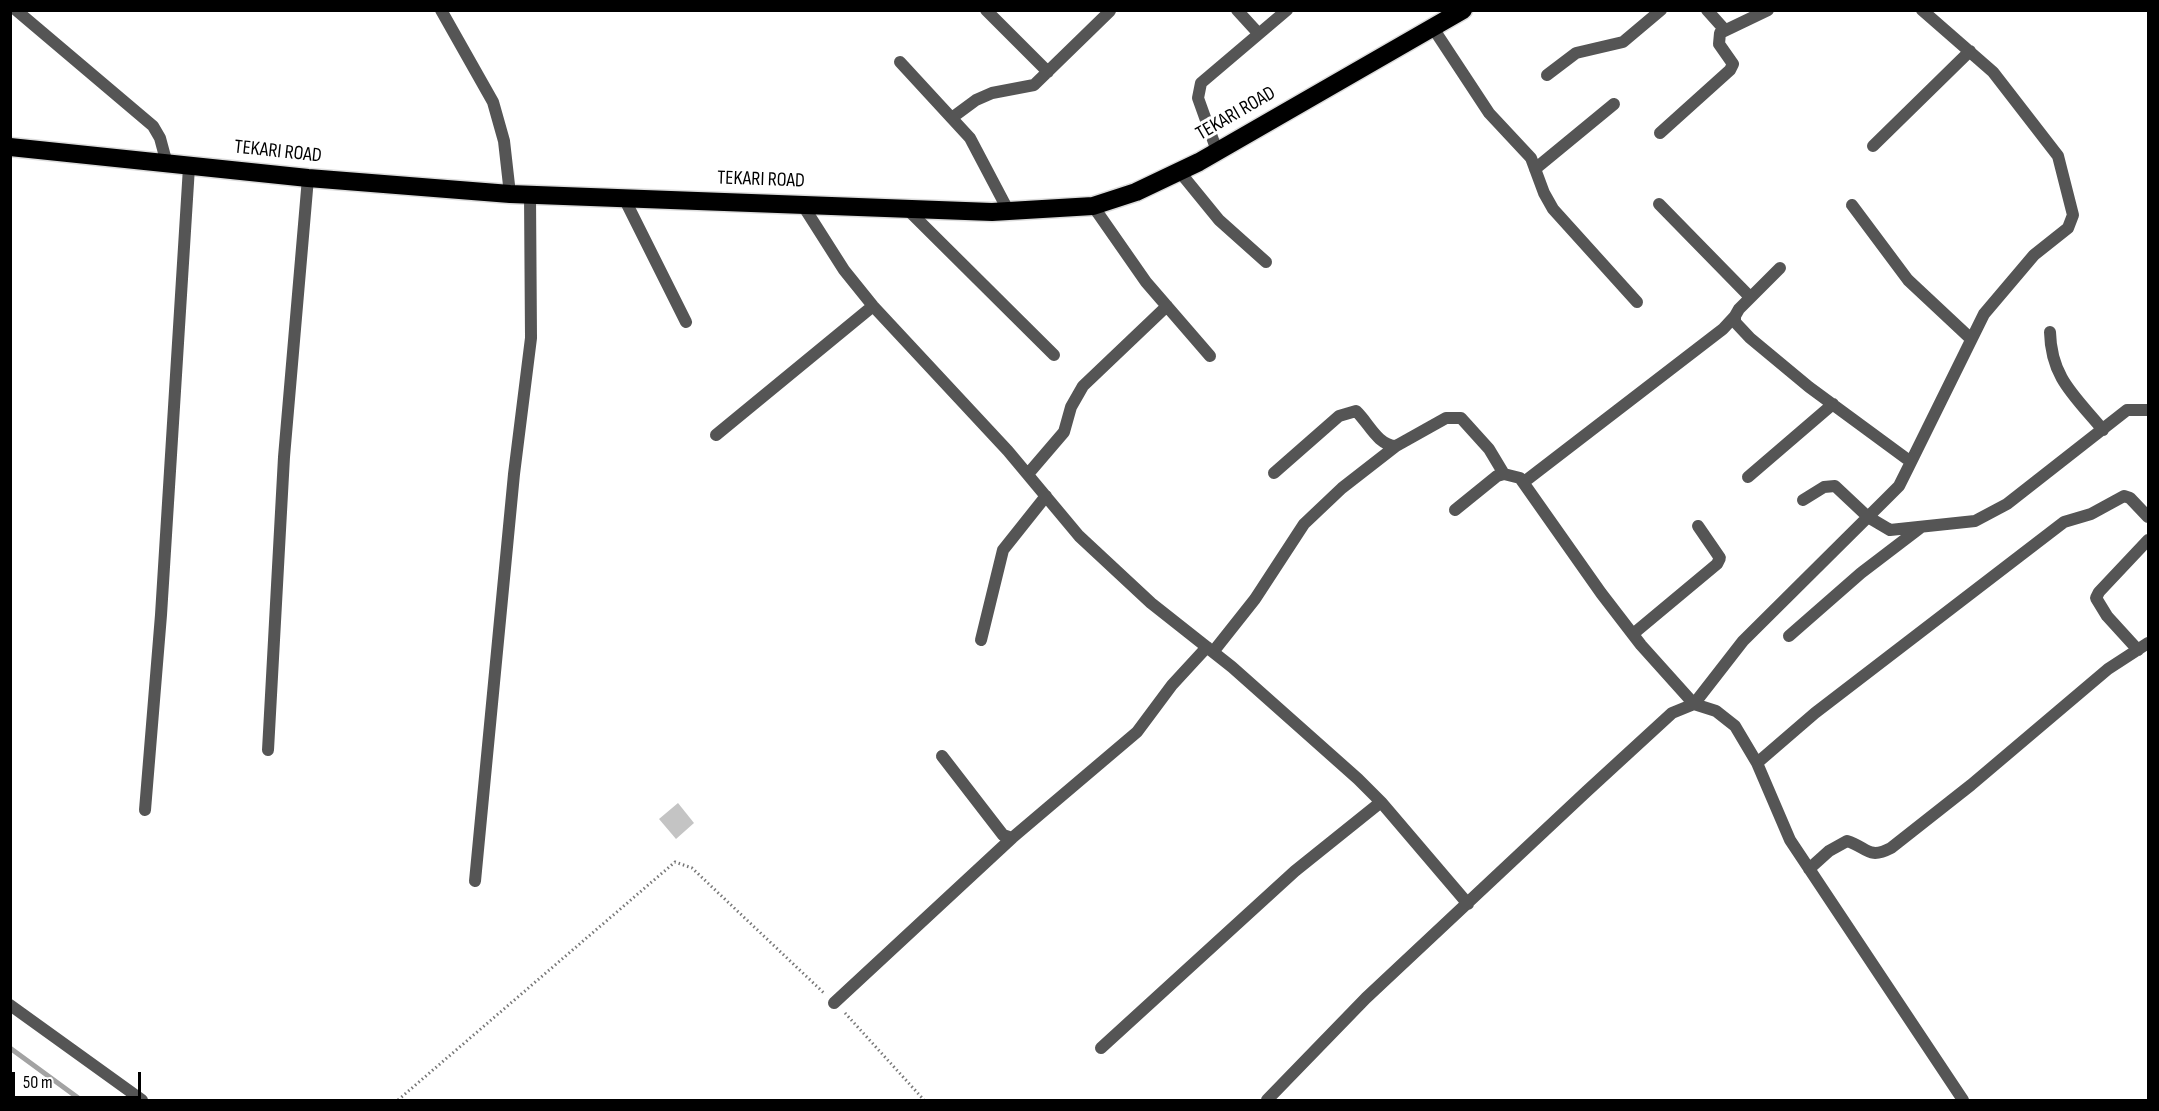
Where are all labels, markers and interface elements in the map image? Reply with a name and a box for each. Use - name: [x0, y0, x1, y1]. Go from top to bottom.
- street label: TEKARI ROAD: [1192, 82, 1280, 146]
- street label: TEKARI ROAD: [233, 135, 323, 169]
- street label: TEKARI ROAD: [717, 166, 805, 194]
- scale bar: [15, 1060, 144, 1098]
- text: 50 m: [23, 1072, 53, 1093]

